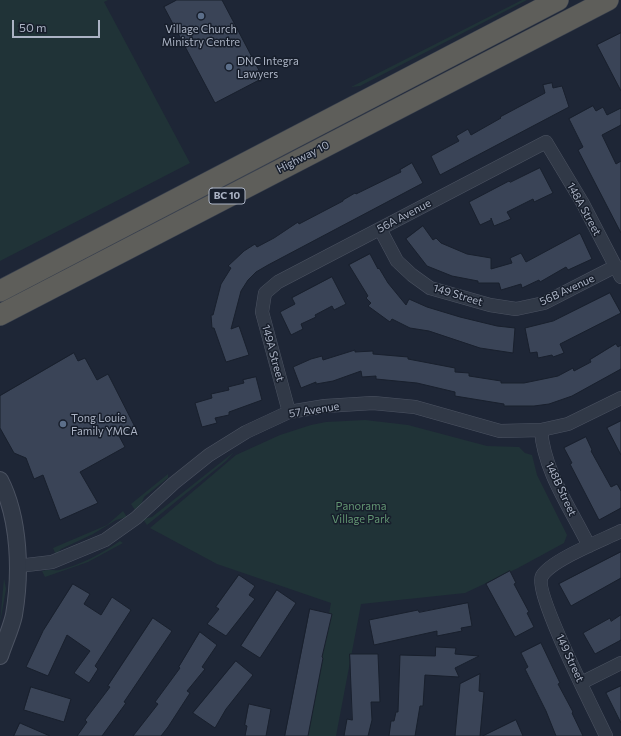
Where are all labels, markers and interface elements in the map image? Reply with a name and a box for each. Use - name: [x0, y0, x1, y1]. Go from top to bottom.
- marker: Village Church Ministry Centre: [196, 11, 206, 21]
- scale bar: [14, 12, 102, 38]
- text: 50 m: [19, 20, 47, 34]
- place label: Village Church Ministry Centre: [162, 22, 240, 48]
- place label: DNC Integra Lawyers: [237, 54, 299, 80]
- marker: DNC Integra Lawyers: [224, 62, 234, 72]
- street label: Highway 10: [275, 138, 331, 176]
- street label: 148A Street: [564, 180, 604, 238]
- road number: BC 10: [209, 188, 245, 204]
- street label: 56A Avenue: [375, 196, 433, 236]
- street label: 56B Avenue: [538, 272, 596, 308]
- street label: 149 Street: [432, 281, 484, 309]
- street label: 149A Street: [259, 323, 287, 383]
- street label: 57 Avenue: [288, 399, 340, 421]
- place label: Tong Louie Family YMCA: [71, 411, 138, 437]
- marker: Tong Louie Family YMCA: [58, 419, 68, 429]
- street label: 148B Street: [543, 460, 579, 518]
- park label: Panorama Village Park: [332, 499, 390, 525]
- street label: 149 Street: [553, 632, 587, 684]

